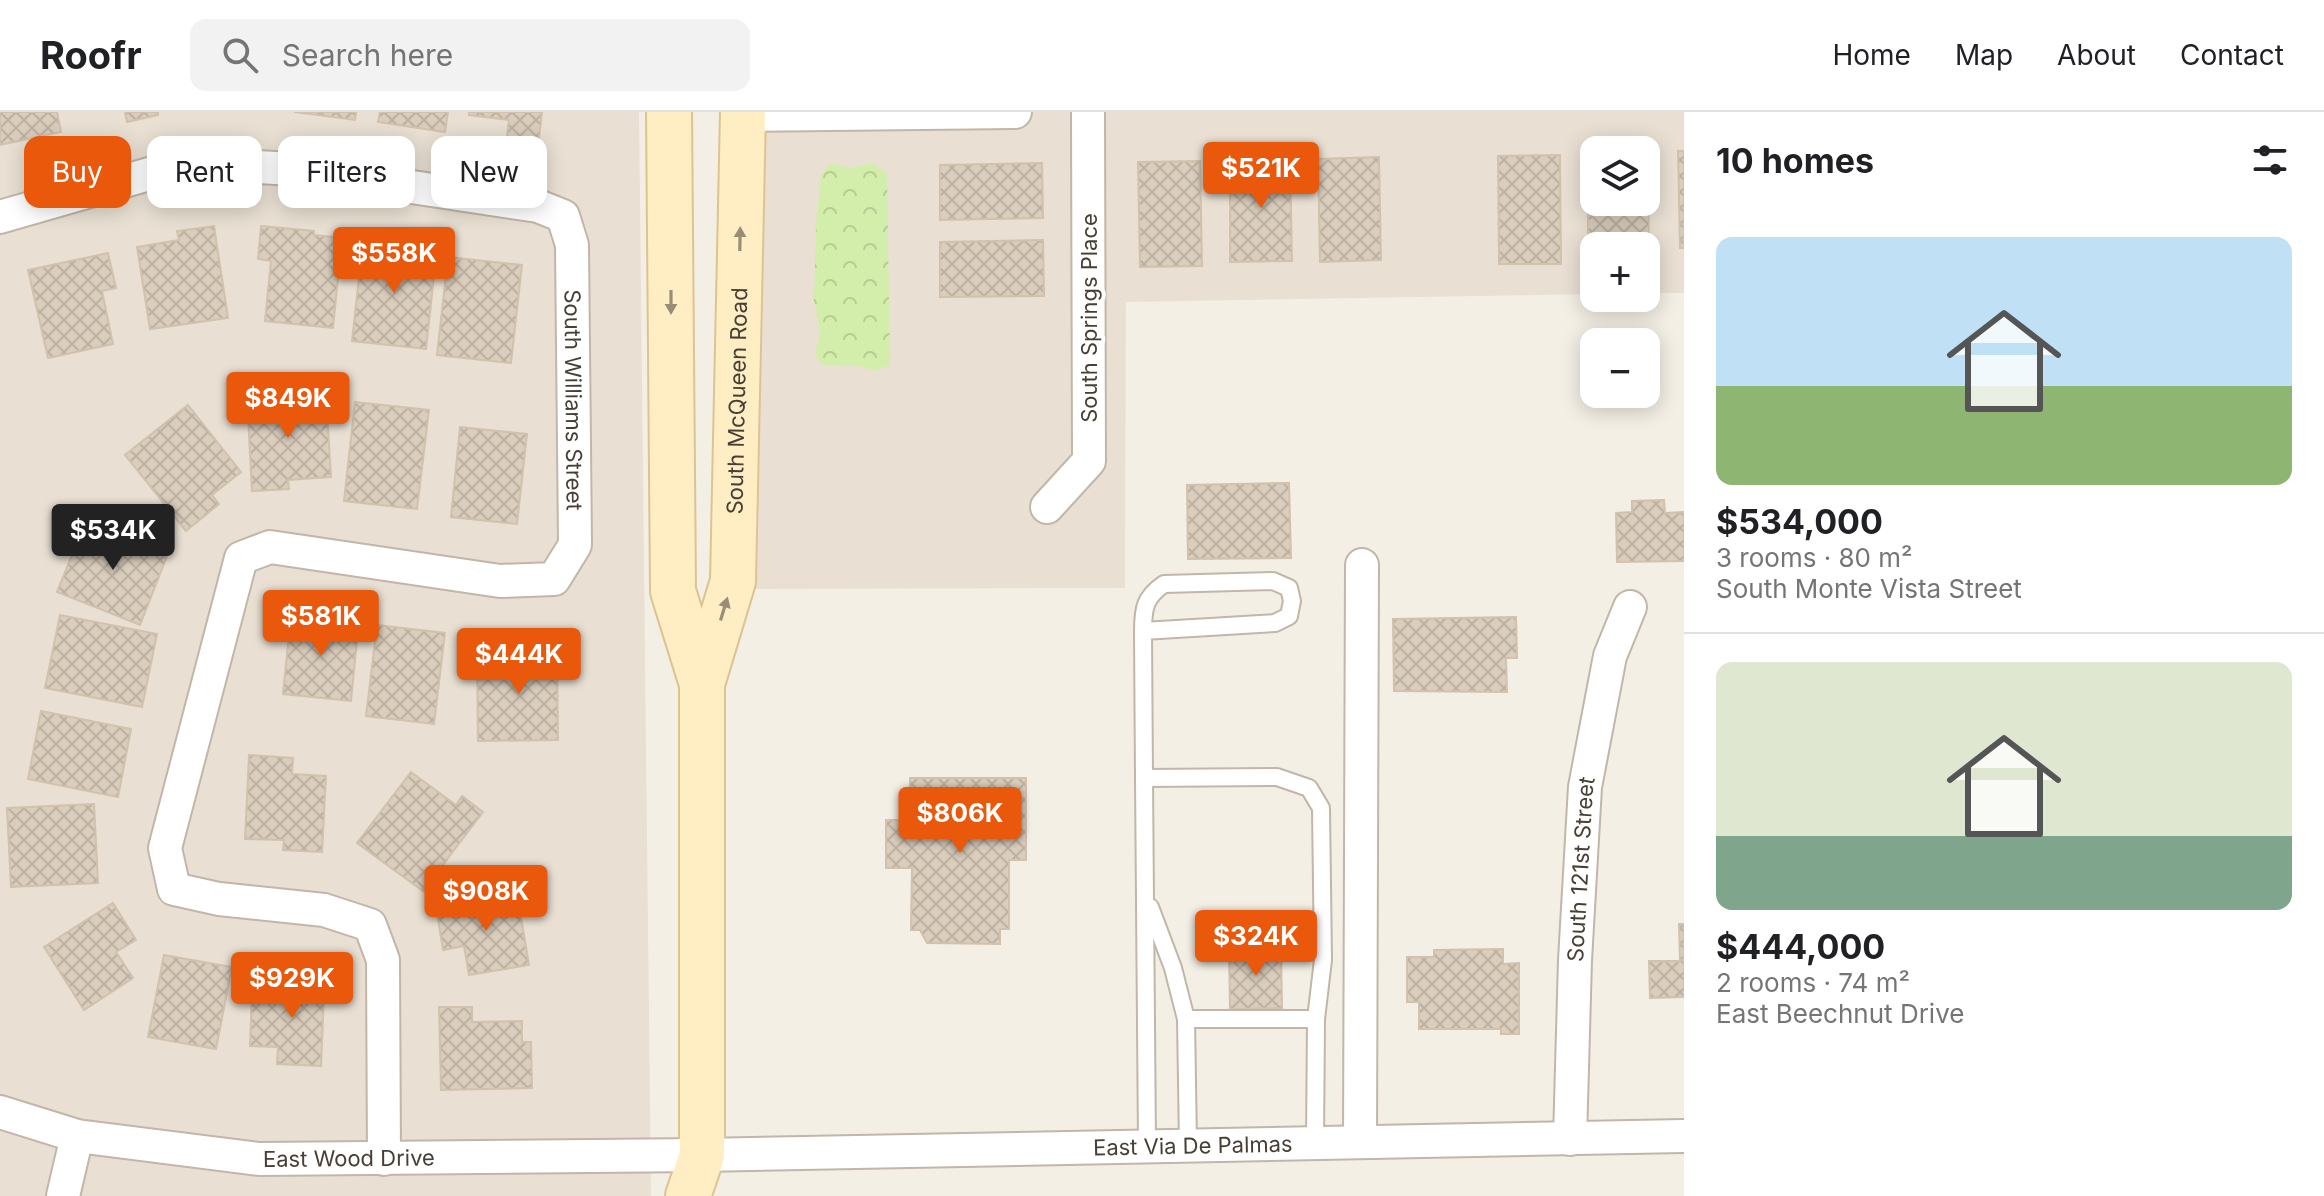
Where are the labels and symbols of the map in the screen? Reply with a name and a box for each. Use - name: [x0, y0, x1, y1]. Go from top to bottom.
- pin: $521K: [1205, 142, 1317, 210]
- street label: South Springs Place: [1076, 213, 1102, 423]
- one-way arrow: [734, 226, 746, 251]
- pin: $558K: [338, 227, 450, 295]
- street label: South McQueen Road: [721, 287, 752, 515]
- street label: South Williams Street: [559, 289, 588, 511]
- one-way arrow: [665, 290, 677, 315]
- pin: $849K: [232, 372, 344, 440]
- pin: $534K: [57, 504, 169, 572]
- pin: $581K: [265, 590, 377, 658]
- one-way arrow: [718, 597, 731, 621]
- pin: $444K: [463, 628, 575, 696]
- street label: South 121st Street: [1562, 775, 1600, 962]
- pin: $806K: [904, 787, 1016, 855]
- pin: $908K: [430, 865, 542, 933]
- pin: $324K: [1200, 910, 1312, 978]
- pin: $929K: [236, 952, 348, 1020]
- street label: East Via De Palmas: [1093, 1131, 1293, 1160]
- street label: East Wood Drive: [263, 1144, 435, 1172]

